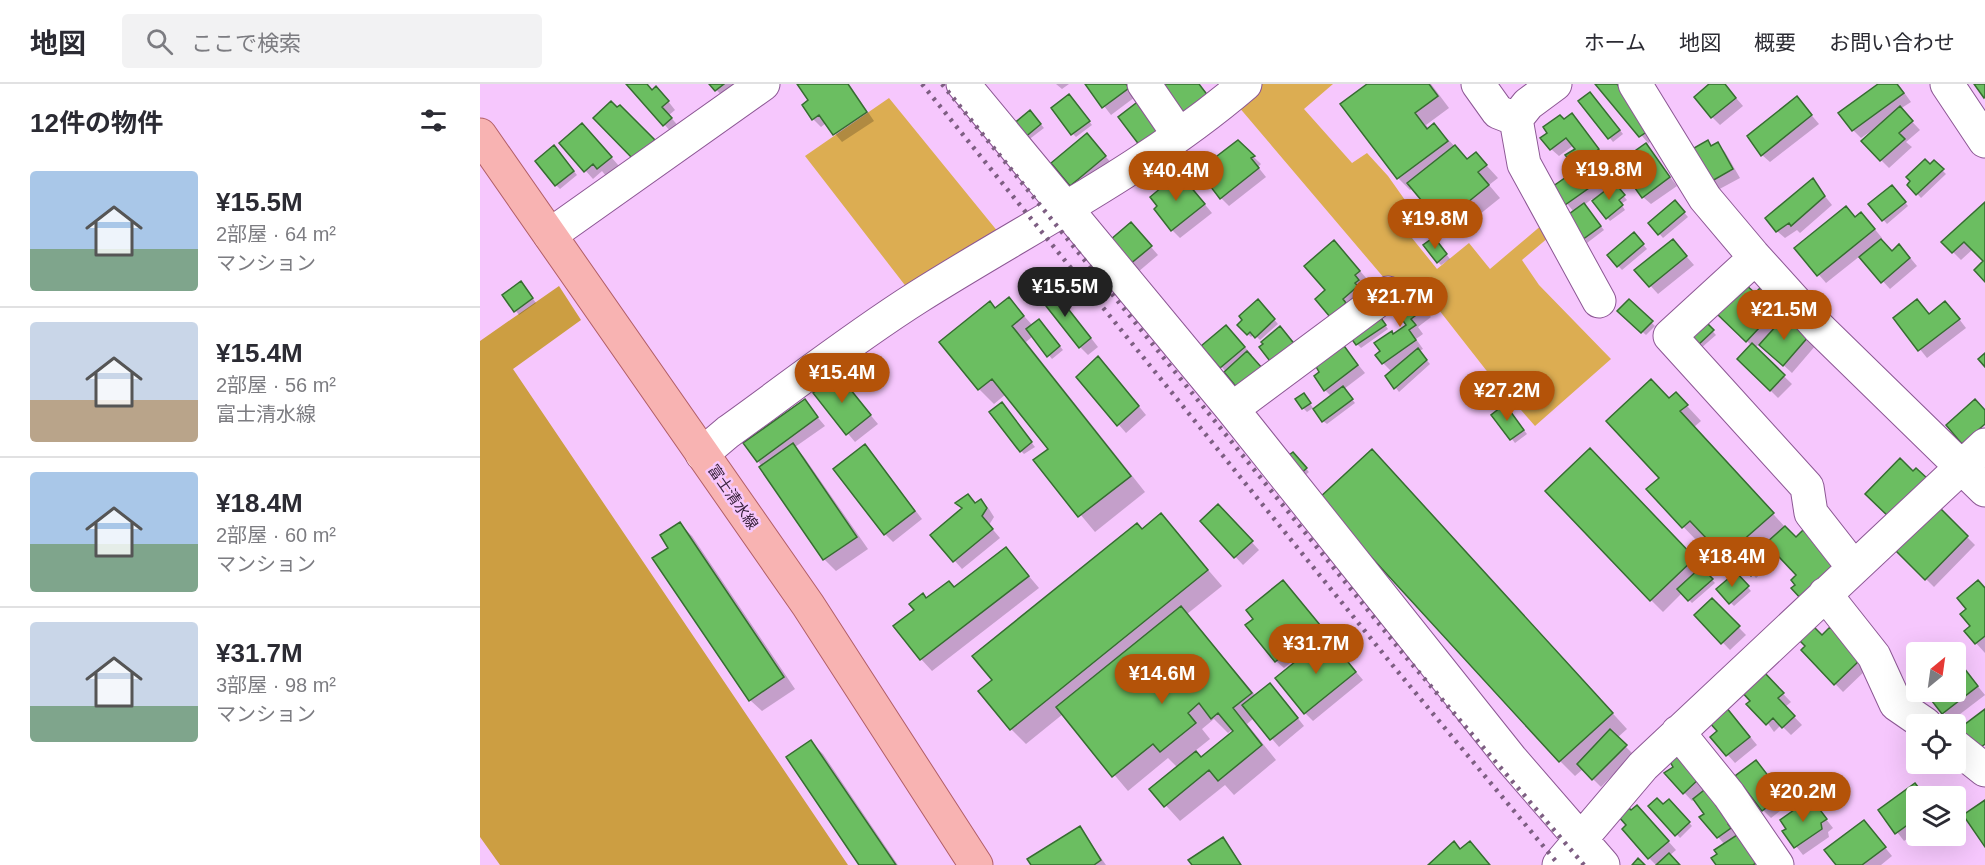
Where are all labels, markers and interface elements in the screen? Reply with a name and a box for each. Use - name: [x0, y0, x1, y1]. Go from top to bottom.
- search box: [122, 14, 542, 68]
- icon: search: [143, 25, 176, 58]
- text: 地図: [30, 28, 86, 59]
- text: ここで検索: [191, 31, 301, 56]
- text: ホーム: [1584, 31, 1646, 54]
- text: 地図: [1679, 31, 1721, 54]
- text: 概要: [1754, 31, 1796, 54]
- text: お問い合わせ: [1829, 31, 1955, 54]
- icon: filters: [417, 104, 450, 137]
- text: 12件の物件: [30, 108, 163, 138]
- pin: ¥19.8M: [1560, 150, 1658, 201]
- pin: ¥40.4M: [1127, 151, 1225, 202]
- text: ¥19.8M: [1576, 158, 1642, 180]
- text: ¥40.4M: [1143, 159, 1209, 181]
- text: ¥15.5M: [216, 187, 303, 217]
- icon: home: [78, 195, 150, 267]
- pin: ¥19.8M: [1386, 199, 1484, 250]
- text: ¥19.8M: [1402, 207, 1468, 229]
- text: 2部屋 · 64 m²: [216, 223, 336, 245]
- text: マンション: [216, 252, 316, 274]
- pin: ¥15.5M: [1016, 267, 1114, 318]
- text: ¥15.5M: [1032, 275, 1098, 297]
- pin: ¥21.7M: [1351, 277, 1449, 328]
- text: ¥21.7M: [1367, 285, 1433, 307]
- pin: ¥21.5M: [1735, 290, 1833, 341]
- text: ¥21.5M: [1751, 298, 1817, 320]
- text: ¥15.4M: [216, 338, 303, 368]
- icon: home: [78, 346, 150, 418]
- pin: ¥15.4M: [793, 353, 891, 404]
- text: ¥15.4M: [809, 361, 875, 383]
- pin: ¥27.2M: [1458, 371, 1556, 422]
- text: 2部屋 · 56 m²: [216, 374, 336, 396]
- text: ¥27.2M: [1474, 379, 1540, 401]
- text: 富士清水線: [216, 403, 316, 425]
- street label: 富士清水線: [705, 461, 762, 532]
- text: ¥18.4M: [216, 488, 303, 518]
- icon: home: [78, 496, 150, 568]
- text: 2部屋 · 60 m²: [216, 524, 336, 546]
- pin: ¥18.4M: [1683, 537, 1781, 588]
- text: ¥18.4M: [1699, 545, 1765, 567]
- text: マンション: [216, 553, 316, 575]
- pin: ¥31.7M: [1267, 624, 1365, 675]
- text: ¥31.7M: [1283, 632, 1349, 654]
- text: ¥31.7M: [216, 638, 303, 668]
- north arrow: [1906, 642, 1966, 702]
- map controls: [1906, 642, 1966, 846]
- icon: home: [78, 646, 150, 718]
- pin: ¥14.6M: [1113, 654, 1211, 705]
- text: ¥14.6M: [1129, 662, 1195, 684]
- text: 3部屋 · 98 m²: [216, 674, 336, 696]
- text: マンション: [216, 703, 316, 725]
- button: locate: [1906, 714, 1966, 774]
- pin: ¥20.2M: [1754, 772, 1852, 823]
- text: ¥20.2M: [1770, 780, 1836, 802]
- button: layers: [1906, 786, 1966, 846]

